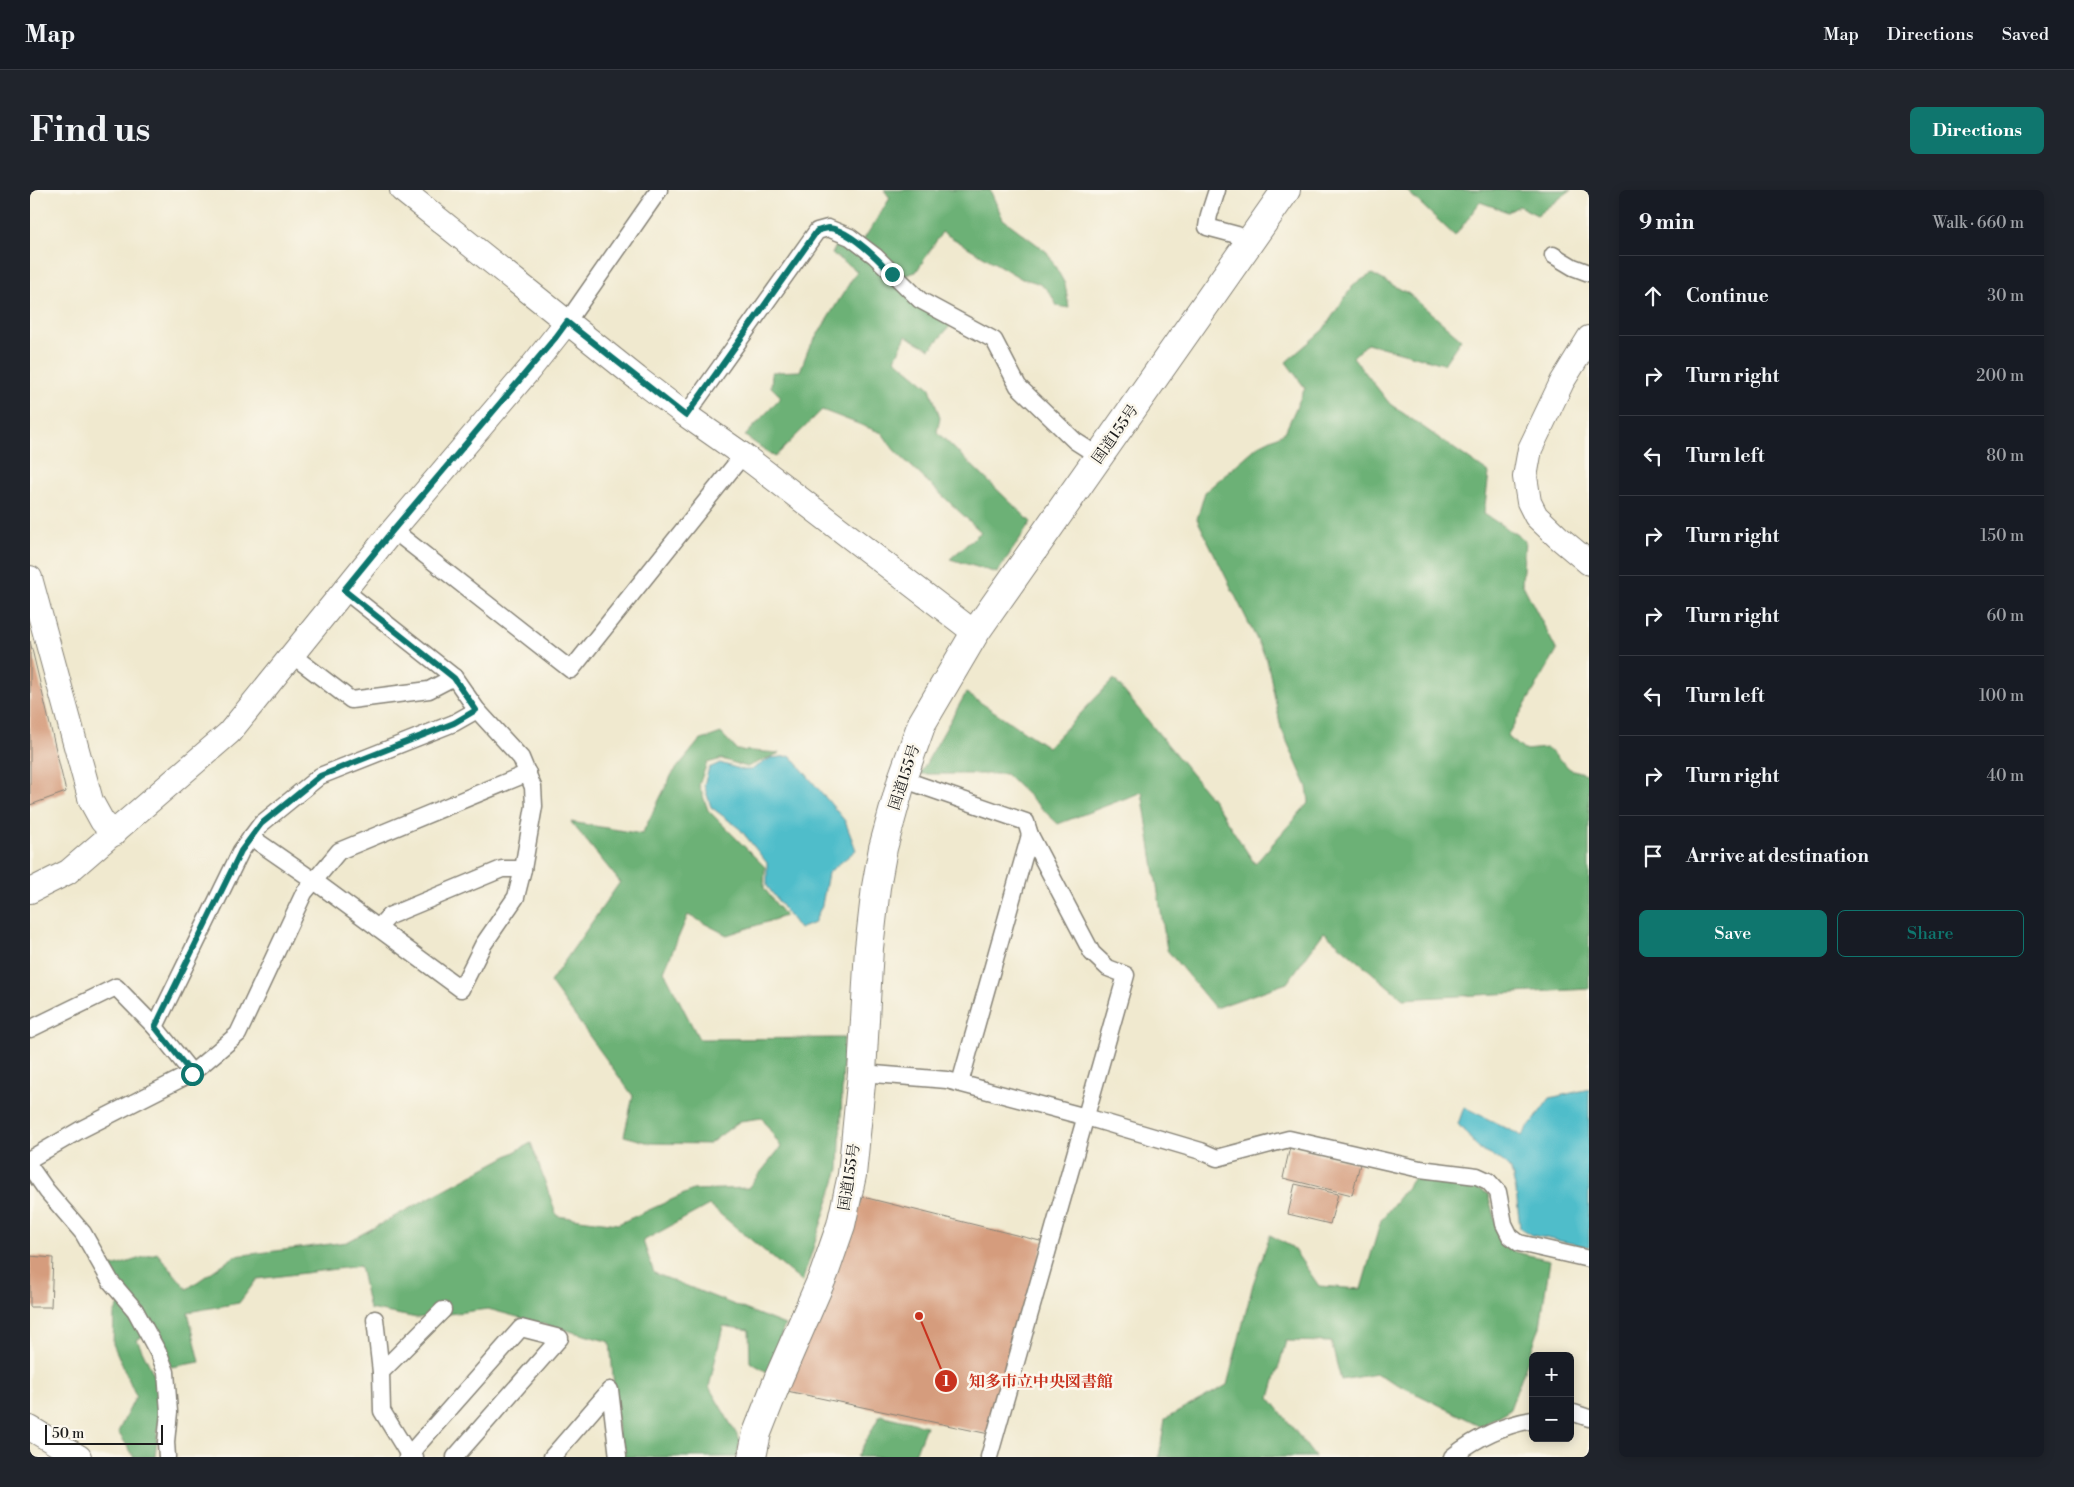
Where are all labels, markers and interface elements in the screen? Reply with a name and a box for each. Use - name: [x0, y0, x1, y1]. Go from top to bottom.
- text: Map: [25, 20, 75, 50]
- text: Map: [1823, 23, 1859, 46]
- text: Directions: [1887, 23, 1974, 46]
- text: Saved: [2002, 23, 2049, 46]
- button: Directions: [1910, 107, 2044, 154]
- text: Find us: [30, 109, 150, 152]
- text: 9 min: [1639, 210, 1694, 236]
- text: Walk · 660 m: [1933, 213, 2024, 233]
- route end: [881, 263, 904, 286]
- icon: ahead: [1639, 282, 1667, 310]
- text: Continue: [1686, 284, 1769, 308]
- text: 30 m: [1987, 286, 2024, 306]
- icon: right: [1639, 362, 1667, 390]
- text: Turn right: [1686, 364, 1779, 388]
- text: 200 m: [1976, 366, 2024, 386]
- street label: 国道155号: [1088, 401, 1143, 468]
- icon: left: [1639, 442, 1667, 470]
- text: Turn left: [1686, 444, 1765, 468]
- text: 80 m: [1986, 446, 2024, 466]
- icon: right: [1639, 522, 1667, 550]
- text: Turn right: [1686, 524, 1779, 548]
- text: 150 m: [1980, 526, 2024, 546]
- icon: right: [1639, 602, 1667, 630]
- text: Turn right: [1686, 604, 1779, 628]
- text: 60 m: [1986, 606, 2024, 626]
- icon: left: [1639, 682, 1667, 710]
- text: Turn left: [1686, 684, 1765, 708]
- text: 100 m: [1979, 686, 2024, 706]
- street label: 国道155号: [885, 742, 924, 812]
- icon: right: [1639, 762, 1667, 790]
- text: Turn right: [1686, 764, 1779, 788]
- text: 40 m: [1987, 766, 2024, 786]
- icon: arrive: [1639, 842, 1667, 870]
- text: Arrive at destination: [1686, 844, 1869, 868]
- button: Save: [1639, 910, 1827, 957]
- button: Share: [1837, 910, 2024, 957]
- route start: [181, 1063, 204, 1086]
- street label: 国道155号: [835, 1142, 864, 1212]
- map controls: [1529, 1352, 1574, 1442]
- button: +: [1529, 1352, 1574, 1397]
- callout: 知多市立中央図書館: [934, 1366, 1123, 1397]
- text: 1: [942, 1372, 950, 1391]
- text: 知多市立中央図書館: [969, 1372, 1113, 1392]
- button: −: [1529, 1397, 1574, 1442]
- scale bar: [45, 1422, 162, 1445]
- text: 50 m: [52, 1425, 84, 1443]

